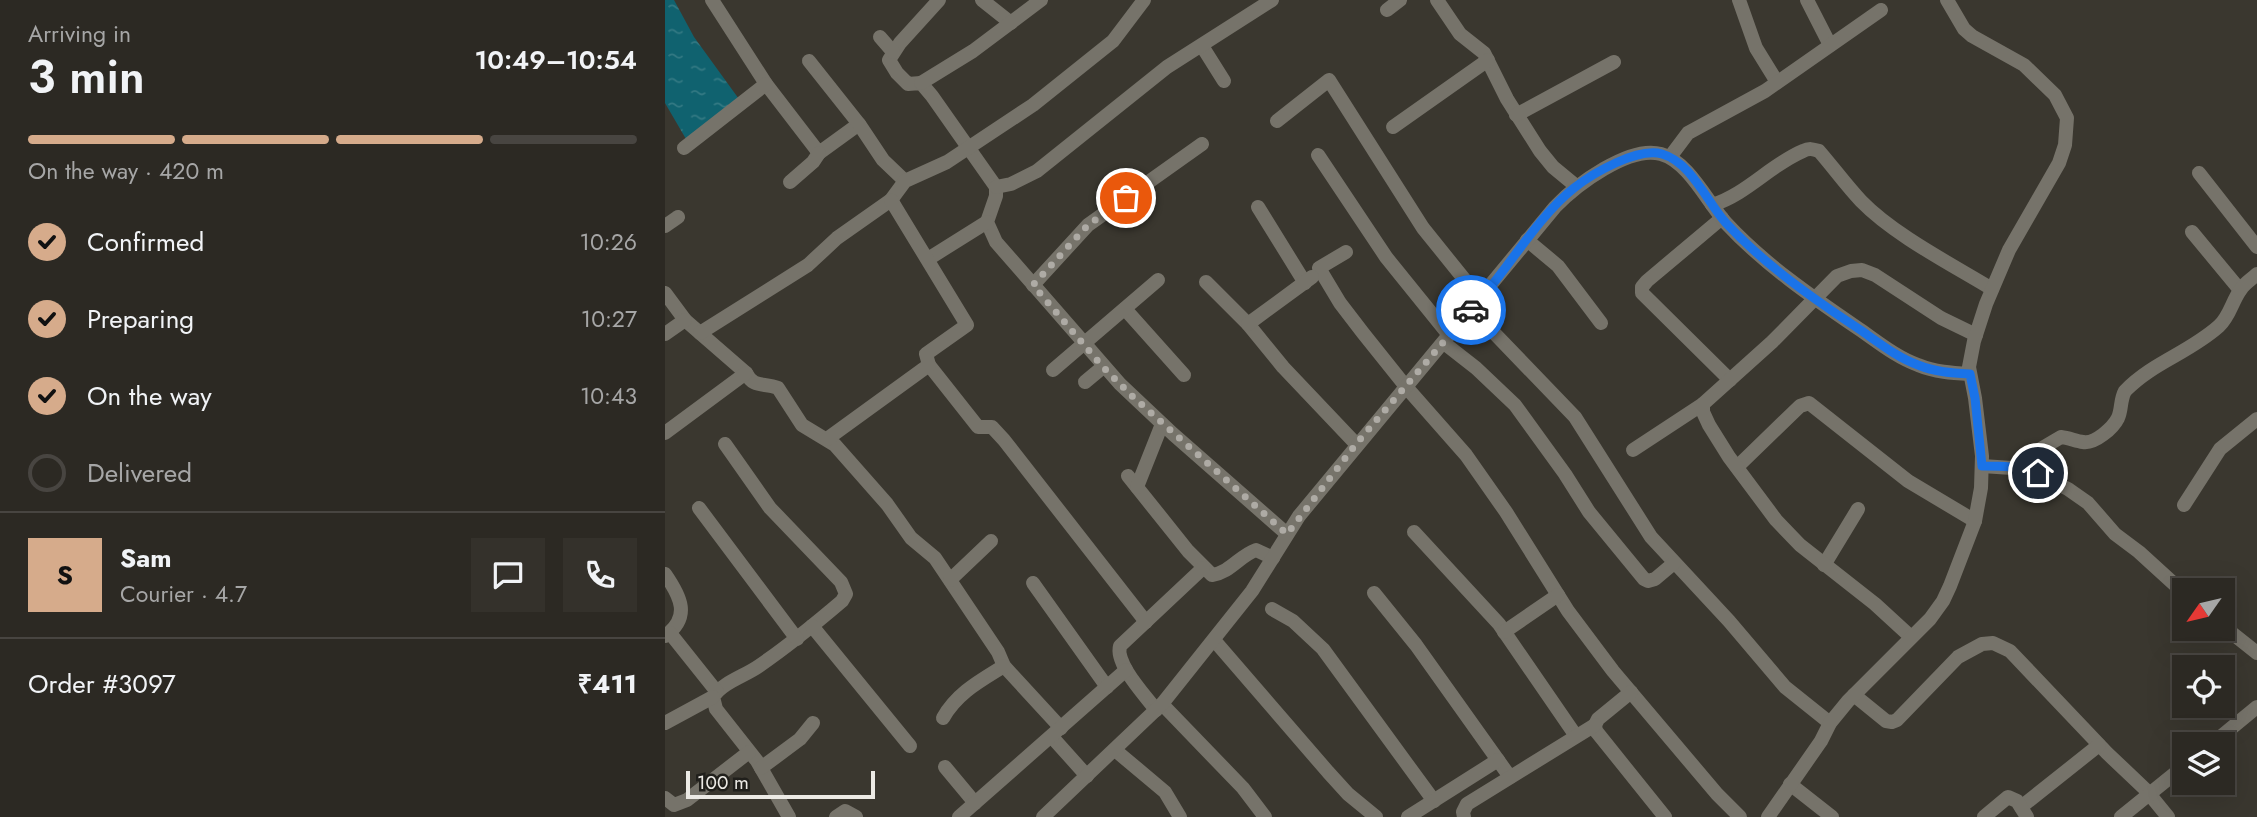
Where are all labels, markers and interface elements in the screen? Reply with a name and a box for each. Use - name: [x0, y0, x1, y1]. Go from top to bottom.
- text: Arriving in: [28, 17, 131, 51]
- text: 10:49–10:54: [474, 41, 637, 79]
- text: 3 min: [28, 44, 145, 110]
- text: On the way · 420 m: [28, 154, 224, 188]
- pin: [1096, 168, 1156, 228]
- icon: bag: [1107, 179, 1145, 217]
- icon: check: [28, 223, 66, 261]
- text: Confirmed: [87, 223, 204, 261]
- text: 10:26: [580, 225, 637, 259]
- courier: [1436, 275, 1506, 345]
- icon: car: [1452, 291, 1490, 329]
- icon: check: [28, 300, 66, 338]
- text: Preparing: [87, 300, 194, 338]
- text: 10:27: [581, 302, 637, 336]
- icon: check: [28, 377, 66, 415]
- text: On the way: [87, 377, 212, 415]
- text: 10:43: [580, 379, 637, 413]
- pin: [2008, 443, 2068, 503]
- text: Delivered: [87, 454, 192, 492]
- icon: home: [2019, 454, 2057, 492]
- button: chat: [471, 538, 545, 612]
- button: phone: [563, 538, 637, 612]
- text: Sam: [120, 539, 172, 577]
- text: S: [57, 556, 73, 594]
- text: Courier · 4.7: [120, 577, 247, 611]
- north arrow: [2172, 578, 2235, 640]
- map controls: [2172, 578, 2235, 795]
- button: locate: [2172, 655, 2235, 718]
- text: Order #3097: [28, 665, 176, 703]
- text: ₹411: [578, 665, 637, 703]
- button: layers: [2172, 732, 2235, 795]
- scale bar: [686, 768, 875, 800]
- text: 100 m: [697, 769, 749, 796]

